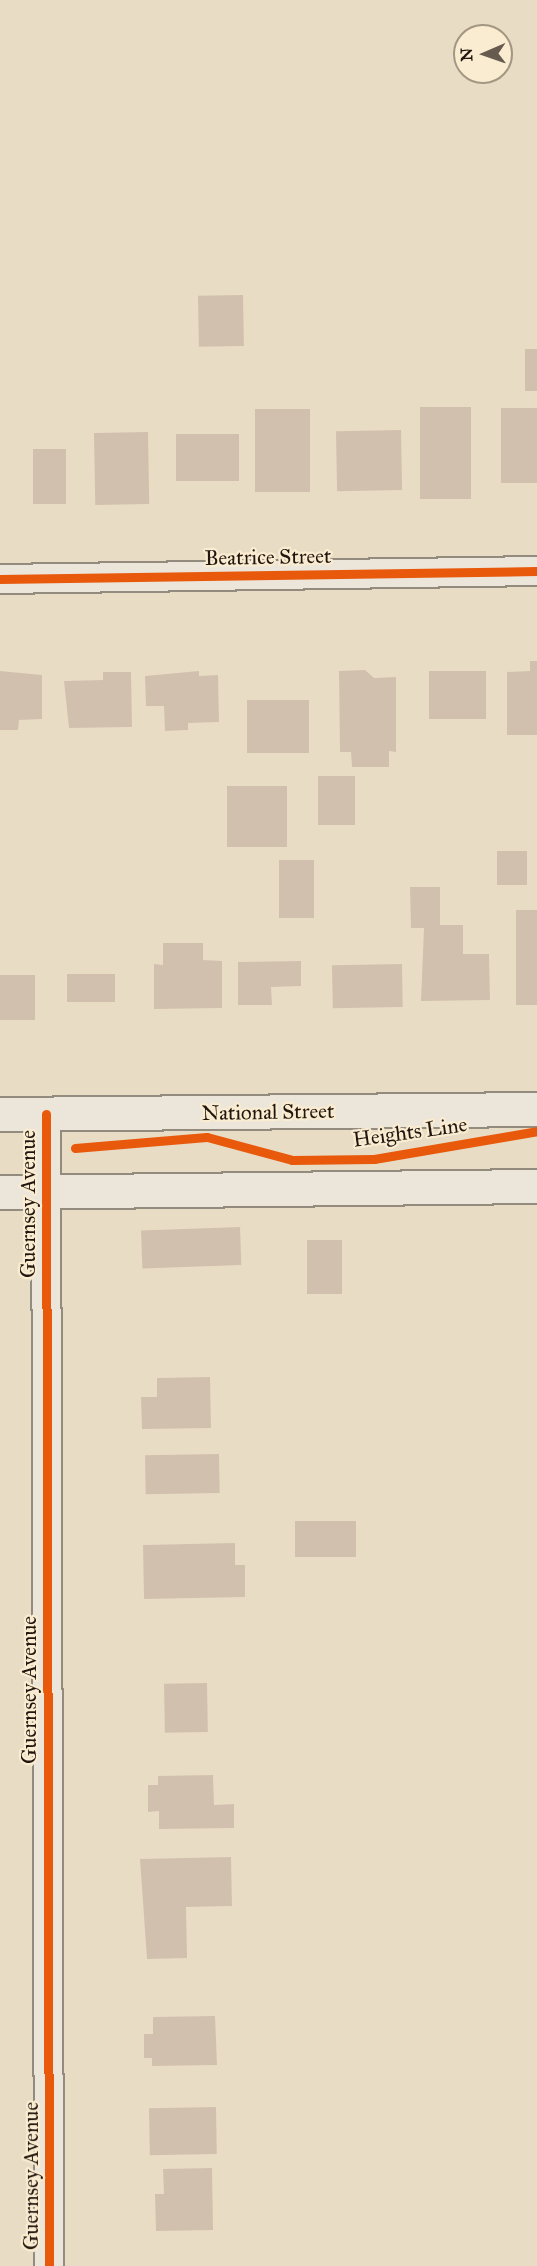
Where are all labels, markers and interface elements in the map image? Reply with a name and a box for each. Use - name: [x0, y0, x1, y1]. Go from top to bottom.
- north arrow: [453, 24, 513, 84]
- text: N: [457, 47, 476, 62]
- street label: Beatrice Street: [204, 543, 332, 571]
- street label: National Street: [201, 1098, 335, 1126]
- street label: Heights Line: [351, 1112, 469, 1152]
- street label: Guernsey Avenue: [15, 1130, 41, 1278]
- street label: Guernsey Avenue: [16, 1616, 42, 1764]
- street label: Guernsey Avenue: [18, 2102, 44, 2250]

